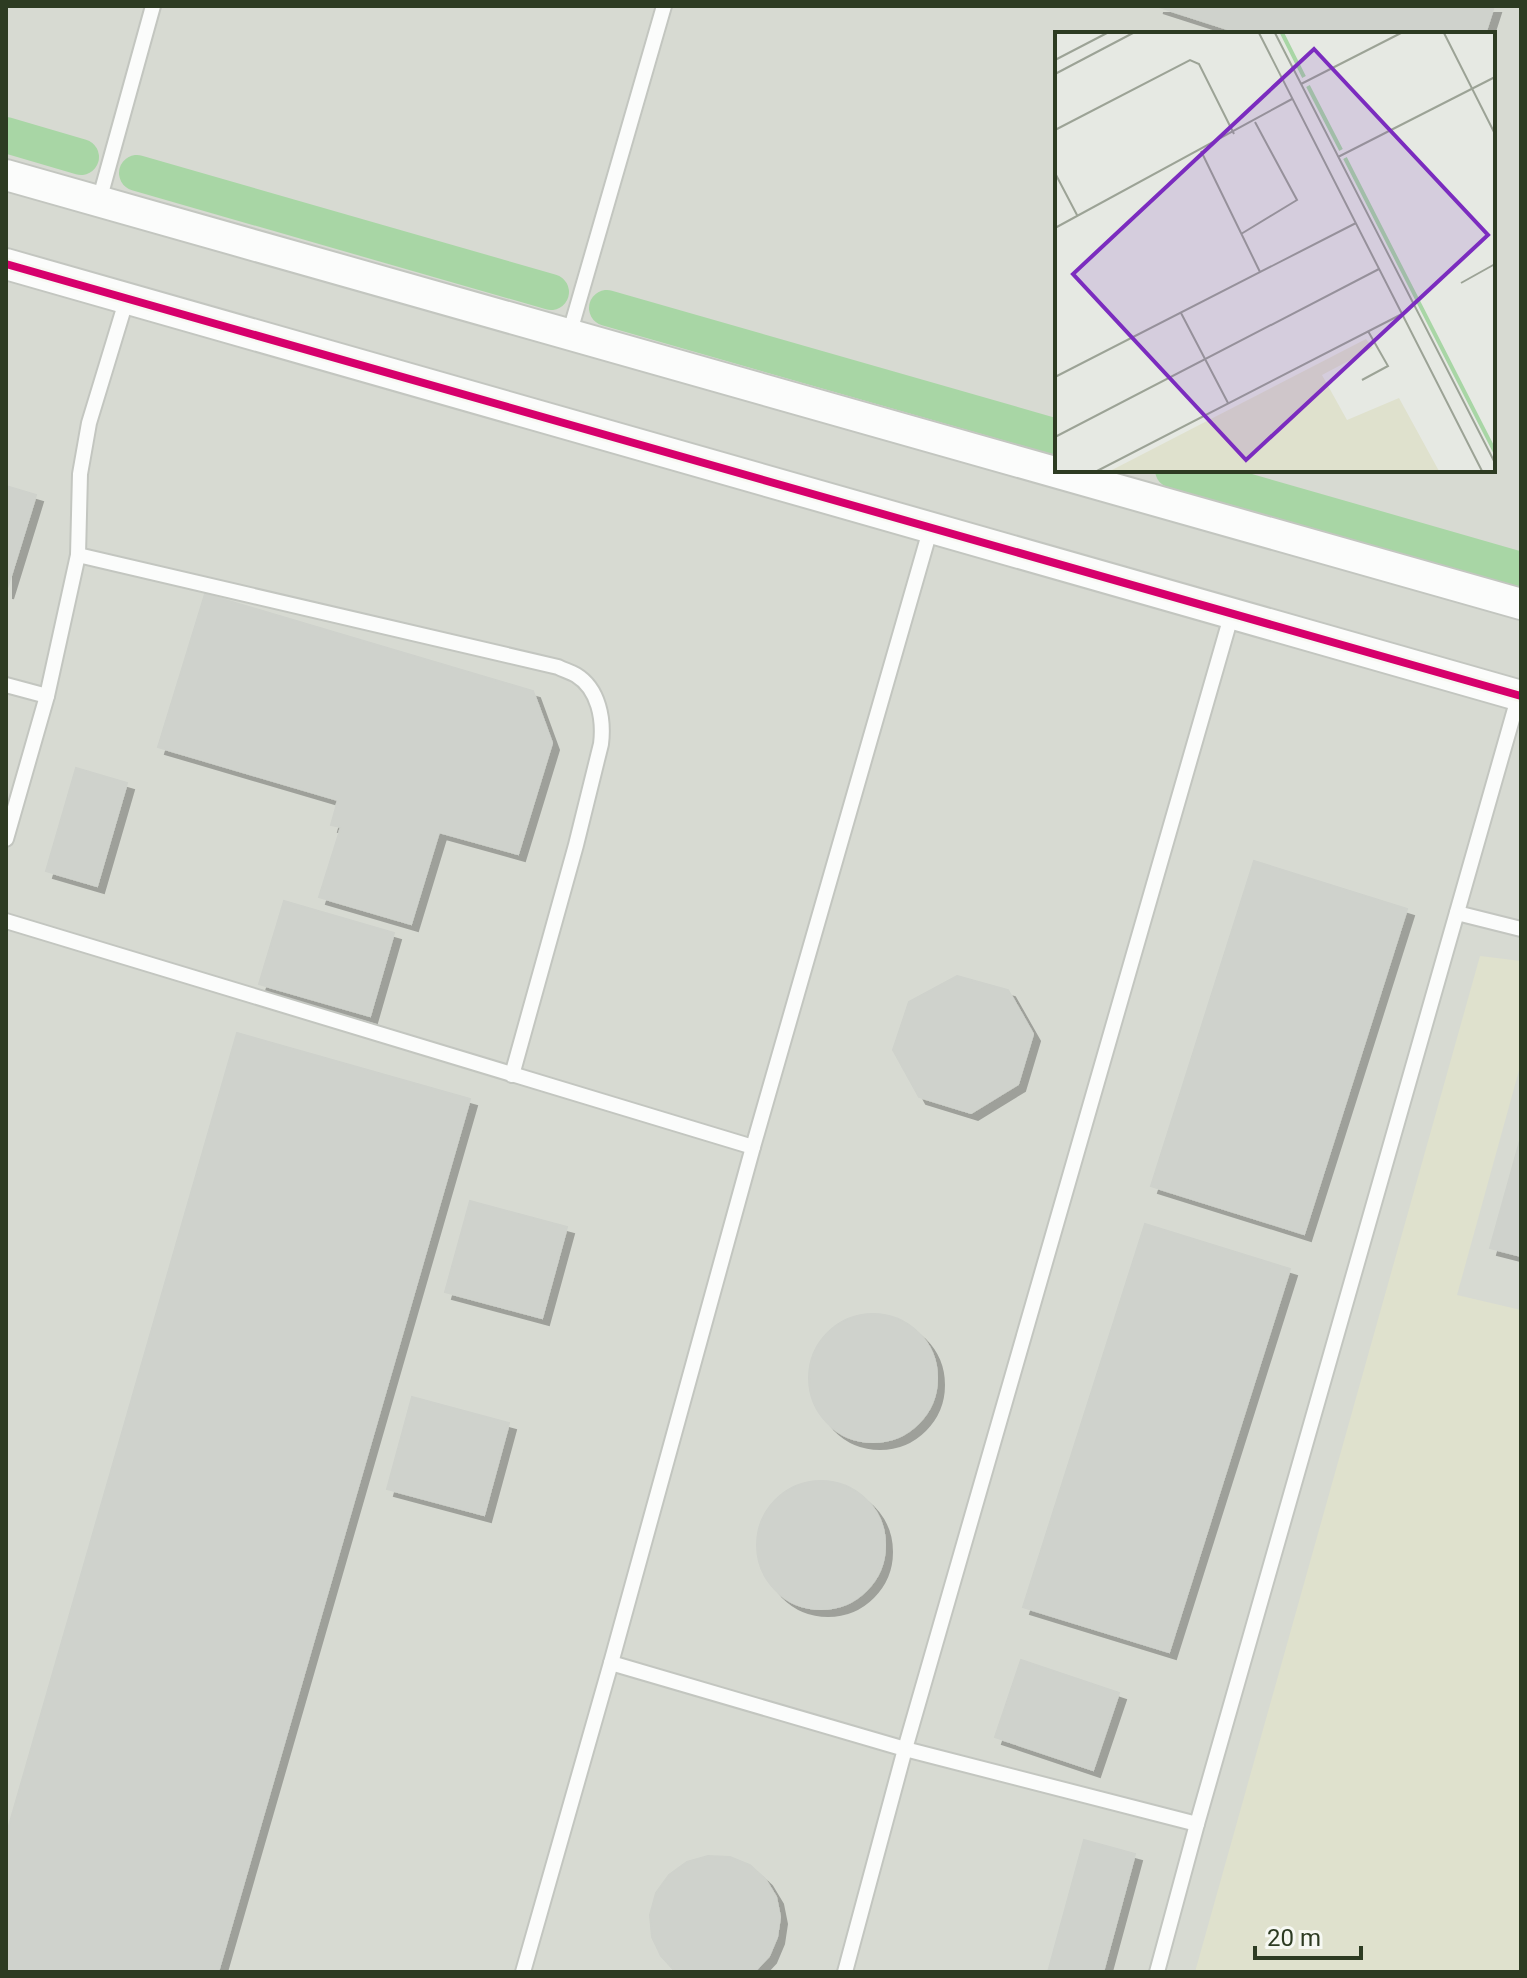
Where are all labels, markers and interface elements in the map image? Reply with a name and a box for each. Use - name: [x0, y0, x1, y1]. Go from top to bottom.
- inset map: [1055, 32, 1495, 472]
- scale bar: [1255, 1910, 1361, 1960]
- text: 20 m: [1267, 1924, 1321, 1952]

